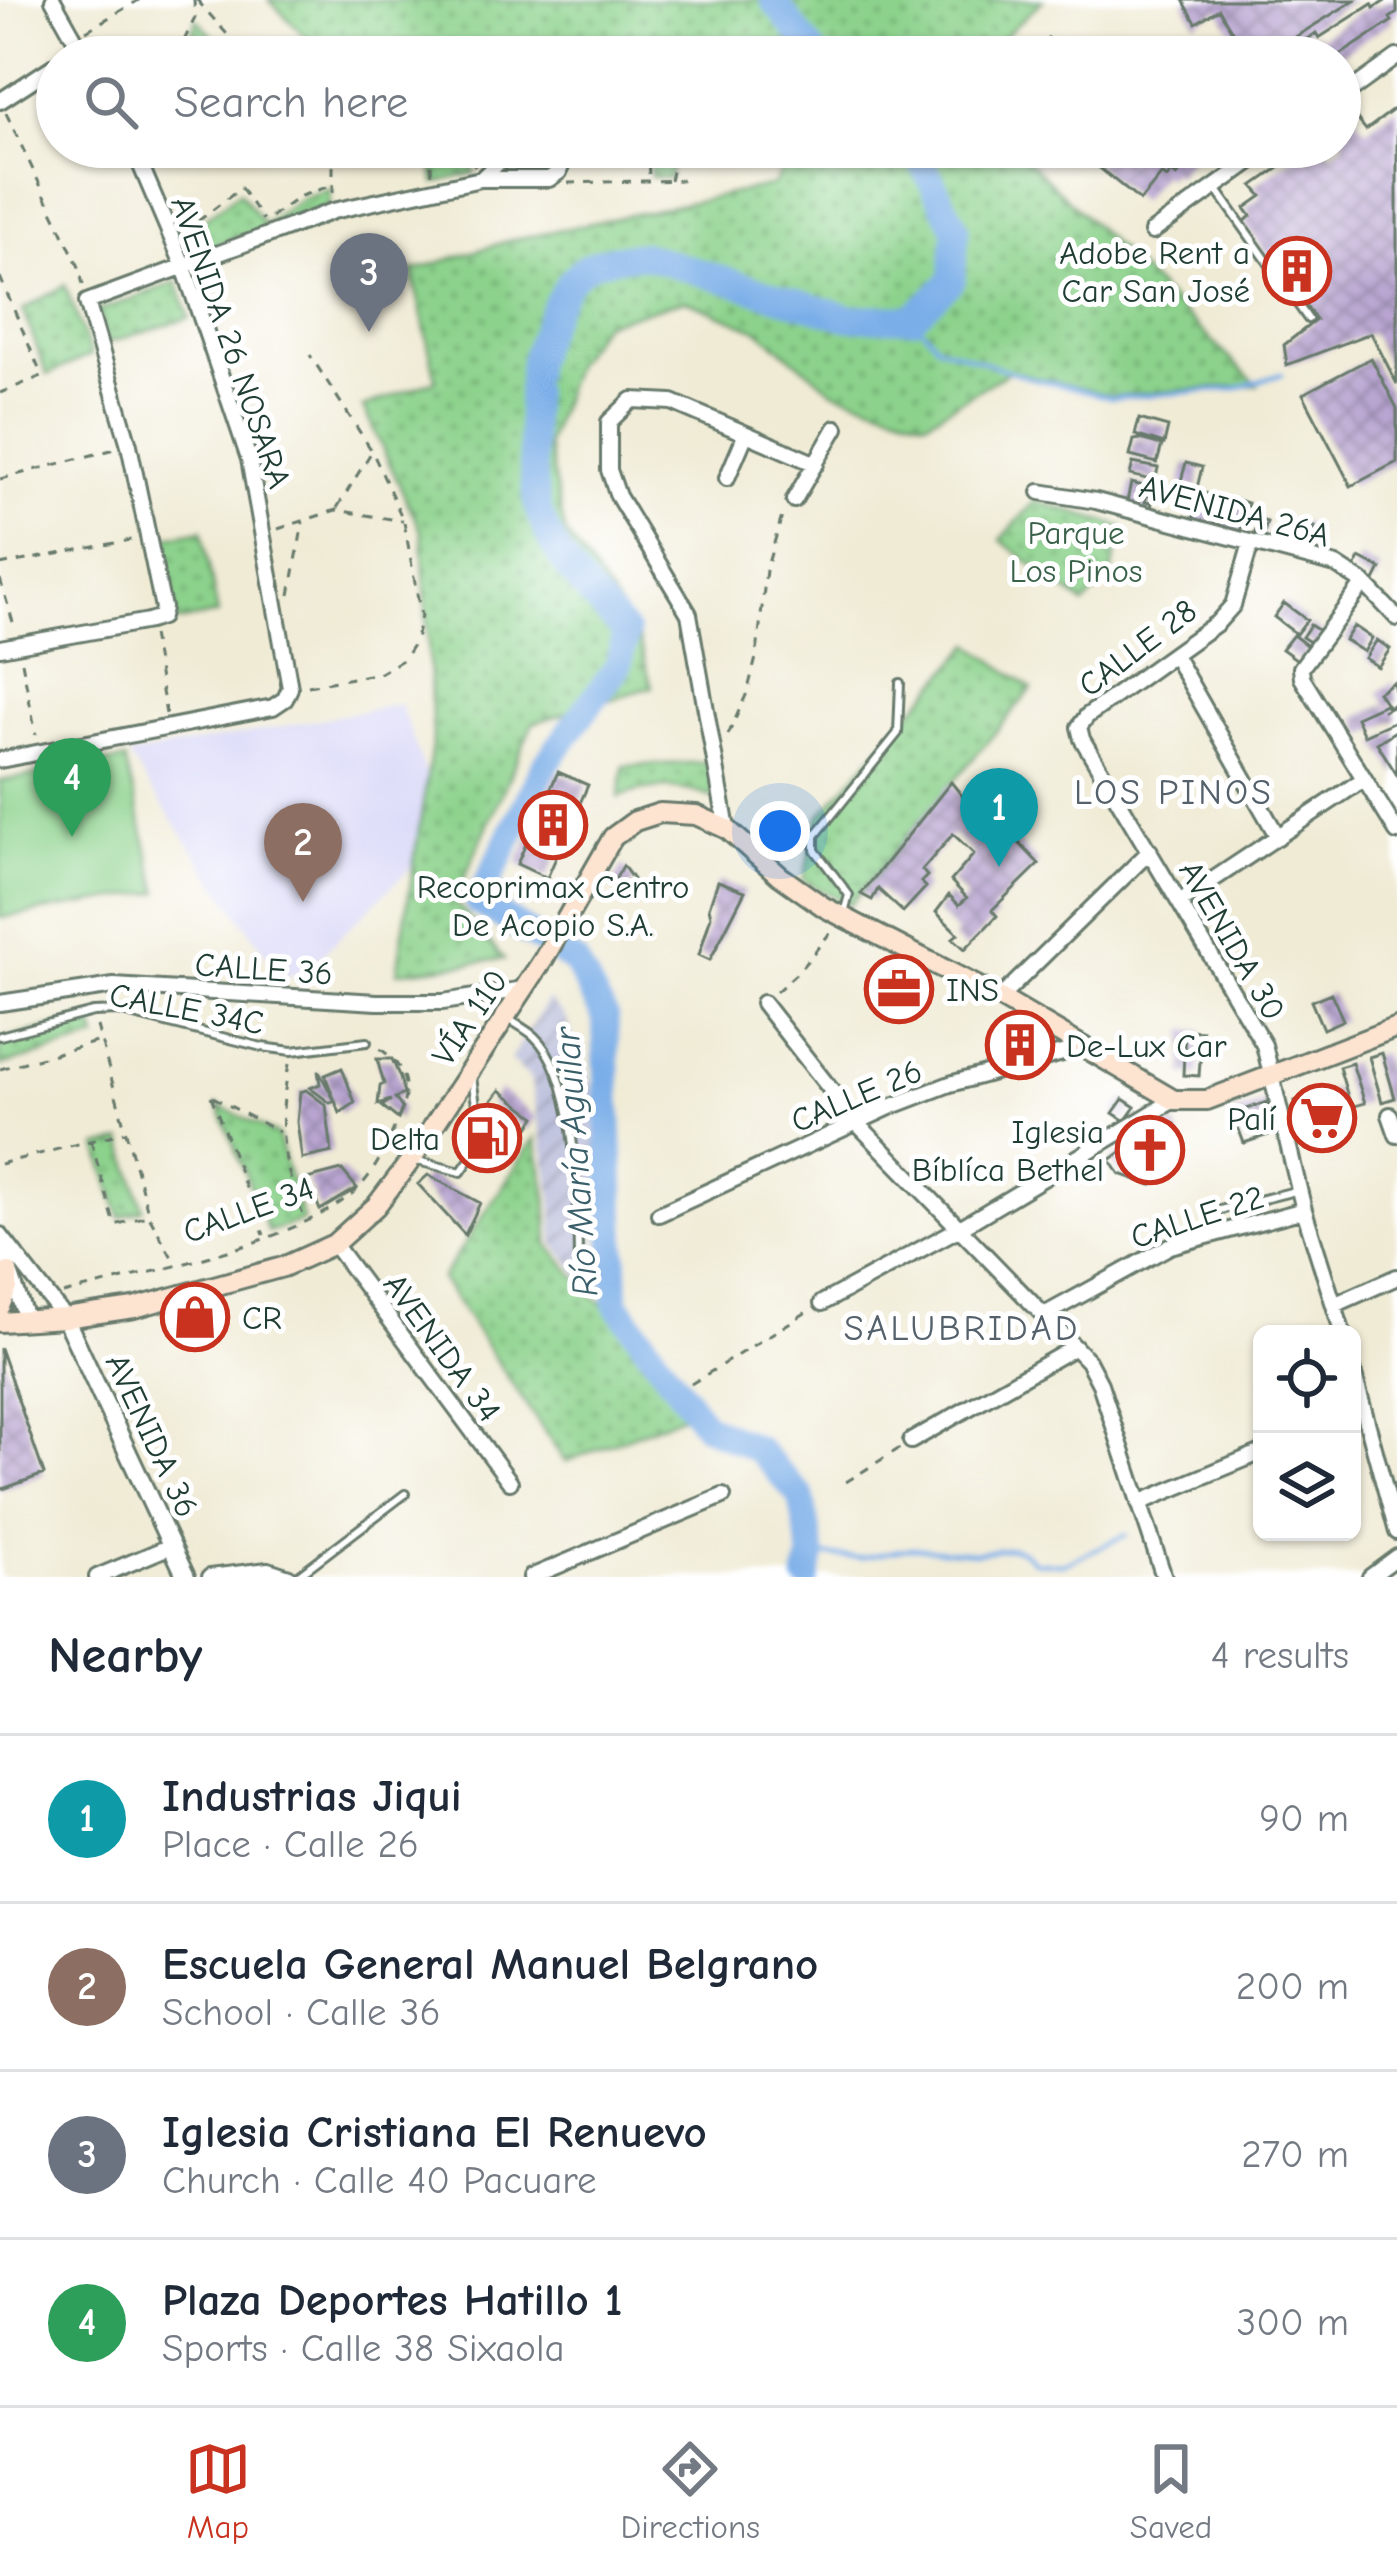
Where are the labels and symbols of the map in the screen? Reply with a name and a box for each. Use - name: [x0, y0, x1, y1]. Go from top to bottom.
- street label: AVENIDA 26 NOSARA: [163, 191, 299, 493]
- pin: 3: [330, 233, 408, 332]
- place label: Adobe Rent a Car San José: [1059, 234, 1250, 310]
- building icon: Adobe Rent a Car San José: [1262, 236, 1332, 306]
- street label: AVENIDA 26A: [1136, 467, 1334, 555]
- park label: Parque Los Pinos: [1009, 514, 1143, 590]
- street label: CALLE 28: [1071, 591, 1204, 704]
- pin: 4: [33, 738, 111, 837]
- pin: 1: [960, 768, 1038, 867]
- district label: LOS PINOS: [1074, 772, 1274, 813]
- building icon: Recoprimax Centro De Acopio S.A.: [518, 790, 588, 860]
- your location: [750, 801, 810, 861]
- pin: 2: [264, 803, 342, 902]
- street label: AVENIDA 30: [1171, 854, 1293, 1027]
- place label: Recoprimax Centro De Acopio S.A.: [417, 868, 689, 944]
- street label: CALLE 36: [194, 945, 334, 993]
- office icon: INS: [864, 954, 934, 1024]
- street label: VÍA 110: [424, 963, 516, 1073]
- place label: INS: [946, 971, 999, 1009]
- street label: CALLE 34C: [106, 975, 267, 1043]
- building icon: De-Lux Car: [985, 1010, 1055, 1080]
- water label: Río María Aguilar: [547, 1024, 606, 1298]
- place label: De-Lux Car: [1066, 1027, 1227, 1065]
- street label: CALLE 26: [785, 1051, 928, 1140]
- supermarket icon: Palí: [1287, 1083, 1357, 1153]
- place label: Palí: [1227, 1100, 1276, 1138]
- fuel station icon: Delta: [452, 1103, 522, 1173]
- place label: Iglesia Bíblíca Bethel: [912, 1113, 1104, 1189]
- church icon: Iglesia Bíblíca Bethel: [1115, 1115, 1185, 1185]
- place label: Delta: [370, 1120, 440, 1158]
- street label: CALLE 34: [178, 1169, 319, 1251]
- street label: CALLE 22: [1126, 1178, 1269, 1256]
- street label: AVENIDA 34: [376, 1266, 509, 1429]
- shop icon: CR: [160, 1282, 230, 1352]
- place label: CR: [242, 1299, 282, 1337]
- district label: SALUBRIDAD: [844, 1308, 1080, 1349]
- street label: AVENIDA 36: [98, 1348, 206, 1523]

